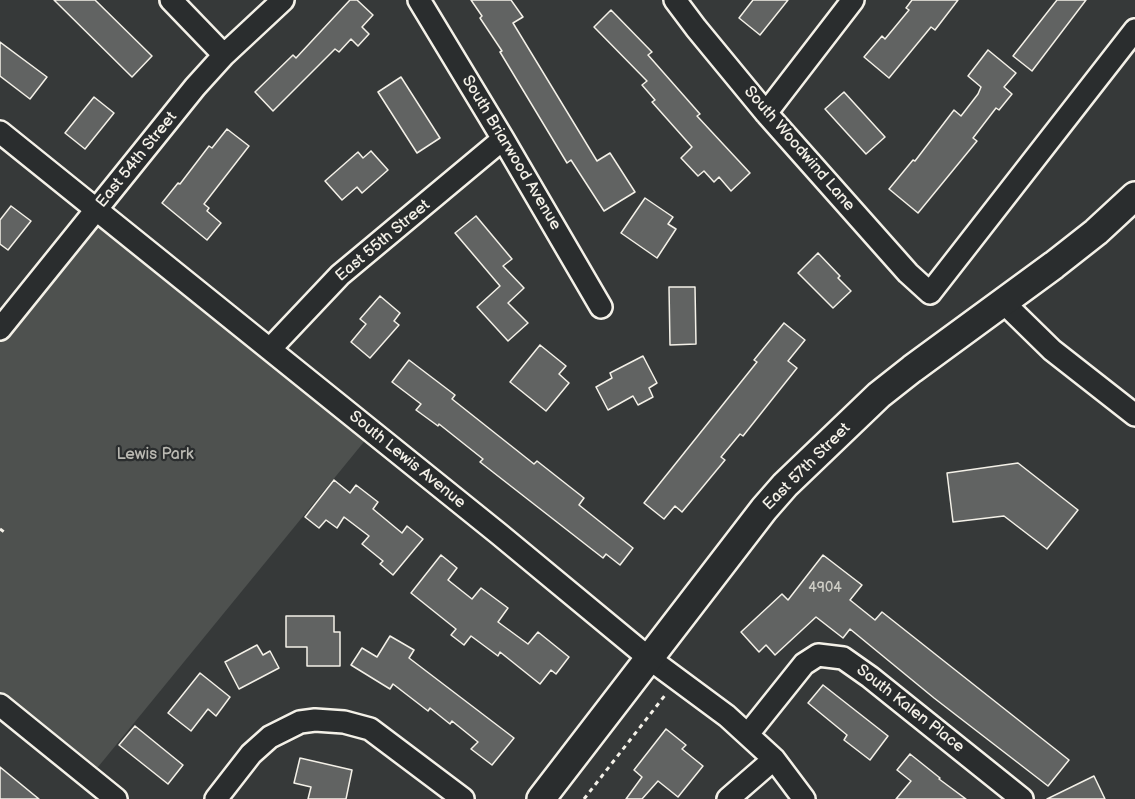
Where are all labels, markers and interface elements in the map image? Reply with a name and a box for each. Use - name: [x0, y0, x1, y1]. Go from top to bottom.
- street label: South Briarwood Avenue: [457, 72, 565, 234]
- street label: South Woodwind Lane: [740, 83, 858, 215]
- street label: East 54th Street: [93, 108, 181, 212]
- street label: East 55th Street: [332, 196, 434, 286]
- street label: South Lewis Avenue: [345, 407, 469, 513]
- street label: East 57th Street: [759, 419, 855, 515]
- park label: Lewis Park: [116, 445, 194, 465]
- house number: 4904: [808, 580, 842, 596]
- street label: South Kalen Place: [852, 661, 968, 757]

